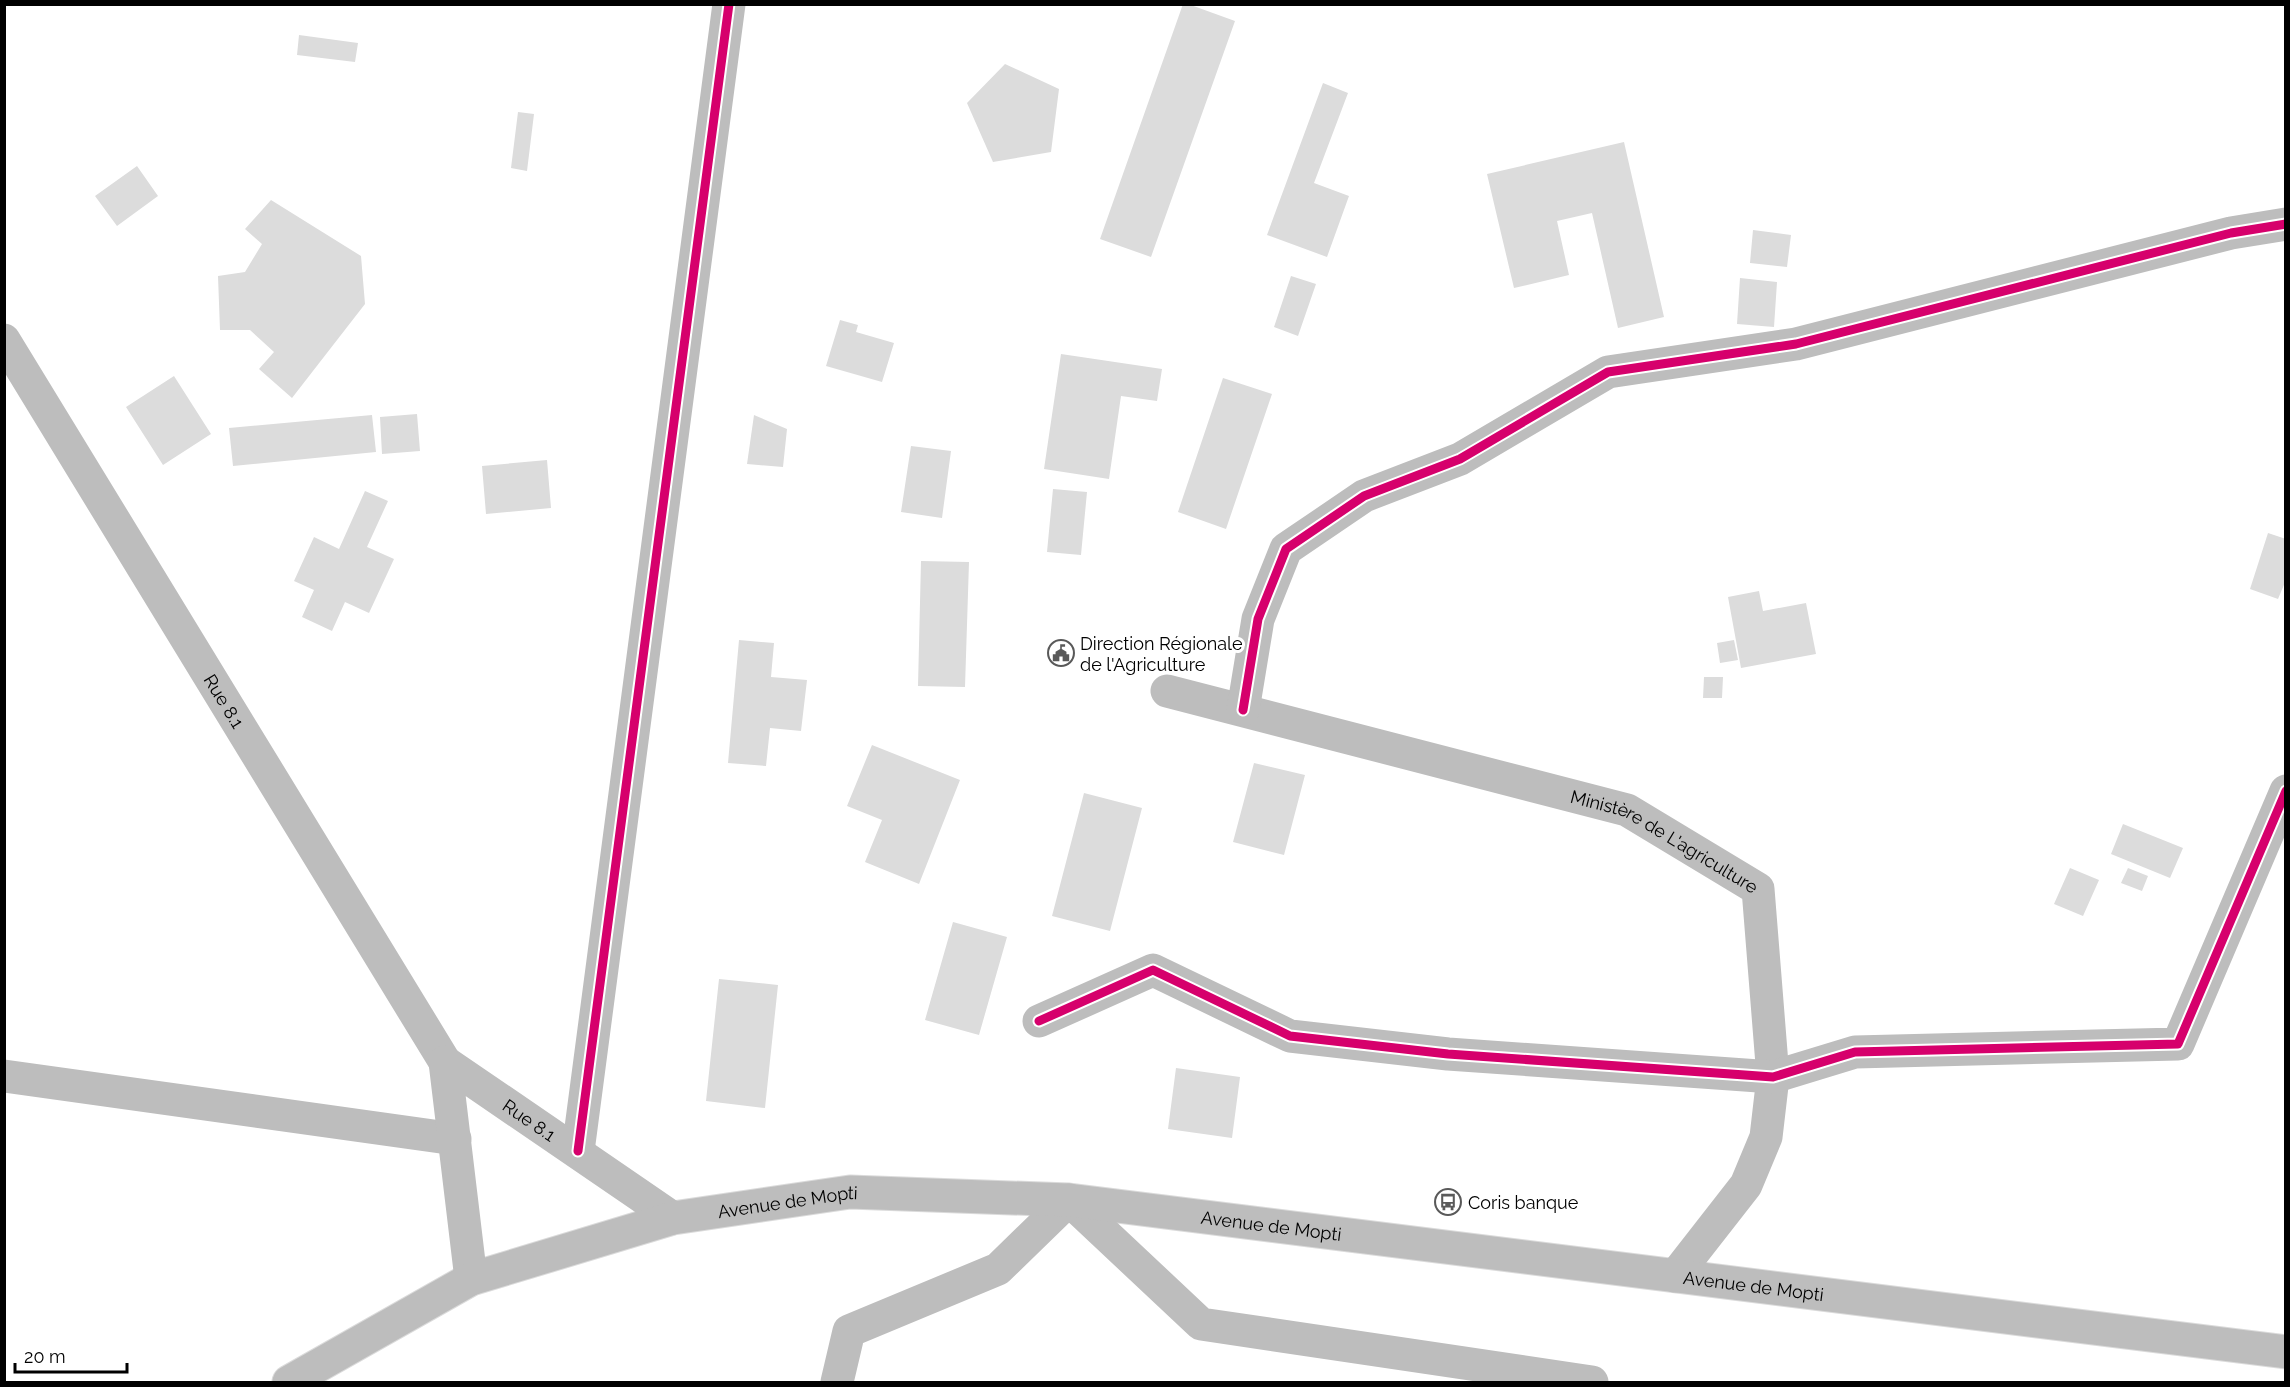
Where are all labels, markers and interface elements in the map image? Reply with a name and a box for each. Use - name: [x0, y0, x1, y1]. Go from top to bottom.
- place label: Direction Régionale de l'Agriculture: [1080, 633, 1243, 675]
- public building icon: Direction Régionale de l'Agriculture: [1046, 638, 1076, 668]
- street label: Rue 8.1: [200, 670, 249, 732]
- street label: Ministère de L'agriculture: [1568, 785, 1762, 897]
- street label: Rue 8.1: [499, 1094, 560, 1145]
- street label: Avenue de Mopti: [716, 1181, 858, 1222]
- bus stop icon: Coris banque: [1433, 1187, 1463, 1217]
- place label: Coris banque: [1468, 1192, 1579, 1213]
- street label: Avenue de Mopti: [1200, 1206, 1343, 1244]
- street label: Avenue de Mopti: [1682, 1266, 1825, 1305]
- scale bar: [15, 1336, 128, 1374]
- text: 20 m: [24, 1346, 66, 1367]

